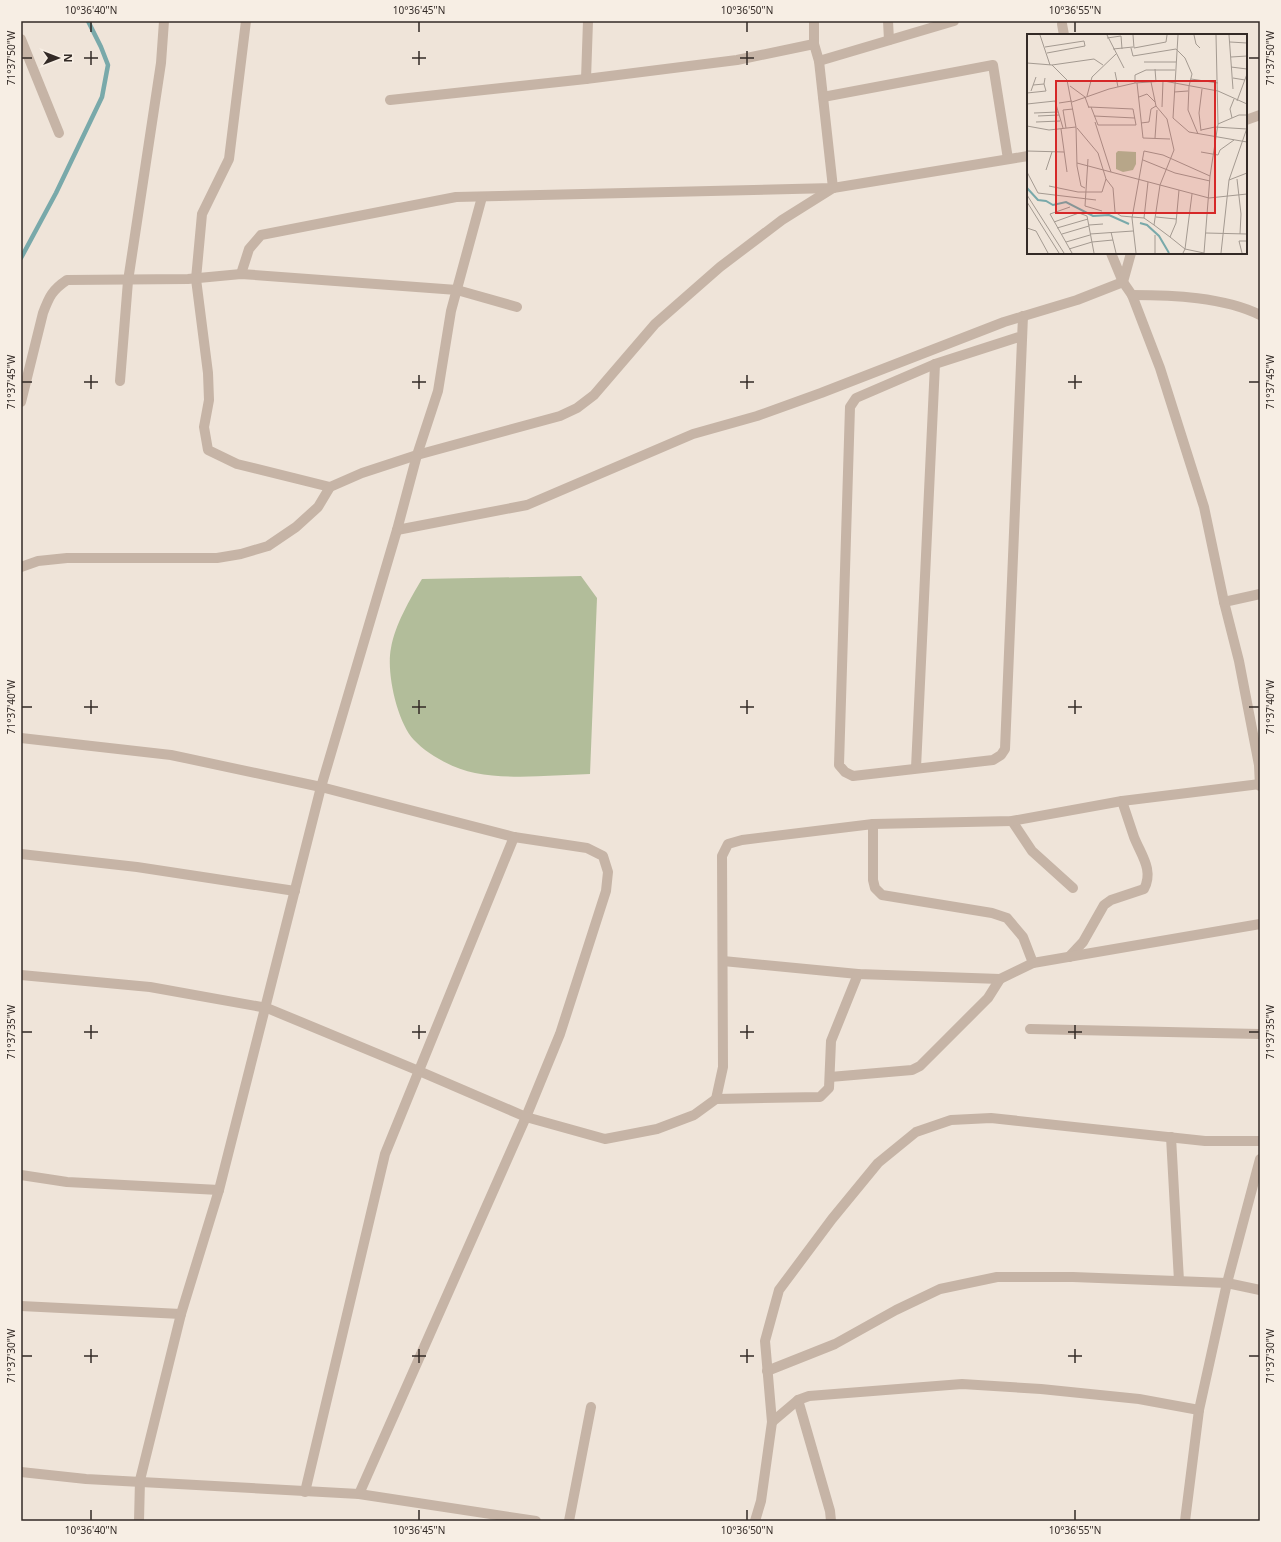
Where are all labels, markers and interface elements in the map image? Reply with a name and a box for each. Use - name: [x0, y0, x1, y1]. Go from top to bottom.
- text: 10°36'40"N: [65, 3, 117, 17]
- text: 10°36'45"N: [393, 3, 445, 17]
- text: 10°36'50"N: [721, 3, 773, 17]
- text: 10°36'55"N: [1049, 3, 1101, 17]
- text: 71°37'50"W: [4, 30, 18, 85]
- text: 71°37'50"W: [1263, 30, 1277, 85]
- inset map: [1027, 34, 1247, 254]
- north arrow: [38, 38, 78, 78]
- text: N: [61, 54, 76, 62]
- text: 71°37'45"W: [4, 354, 18, 409]
- text: 71°37'45"W: [1263, 354, 1277, 409]
- text: 71°37'40"W: [4, 679, 18, 734]
- text: 71°37'40"W: [1263, 679, 1277, 734]
- text: 71°37'35"W: [4, 1004, 18, 1059]
- text: 71°37'35"W: [1263, 1004, 1277, 1059]
- text: 71°37'30"W: [4, 1328, 18, 1383]
- text: 71°37'30"W: [1263, 1328, 1277, 1383]
- text: 10°36'40"N: [65, 1523, 117, 1537]
- text: 10°36'45"N: [393, 1523, 445, 1537]
- text: 10°36'50"N: [721, 1523, 773, 1537]
- text: 10°36'55"N: [1049, 1523, 1101, 1537]

